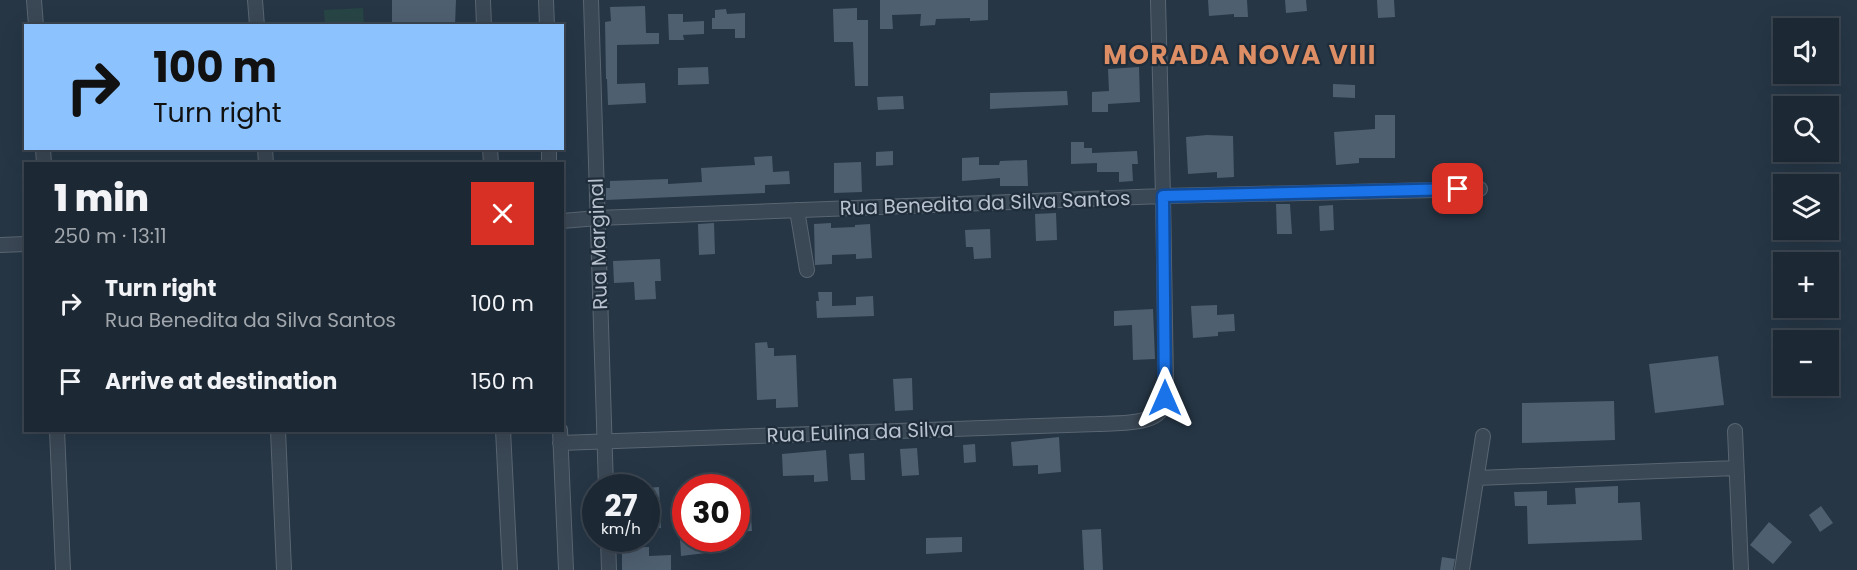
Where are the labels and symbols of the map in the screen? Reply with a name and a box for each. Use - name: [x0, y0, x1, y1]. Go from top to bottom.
- district label: MORADA NOVA VIII: [1103, 37, 1377, 73]
- pin: [1432, 163, 1483, 214]
- street label: Rua Marginal: [582, 178, 614, 310]
- street label: Rua Benedita da Silva Santos: [839, 184, 1131, 222]
- position arrow: [1133, 366, 1197, 430]
- street label: Rua Eulina da Silva: [766, 415, 954, 449]
- speed limit sign: 30: [672, 474, 750, 552]

